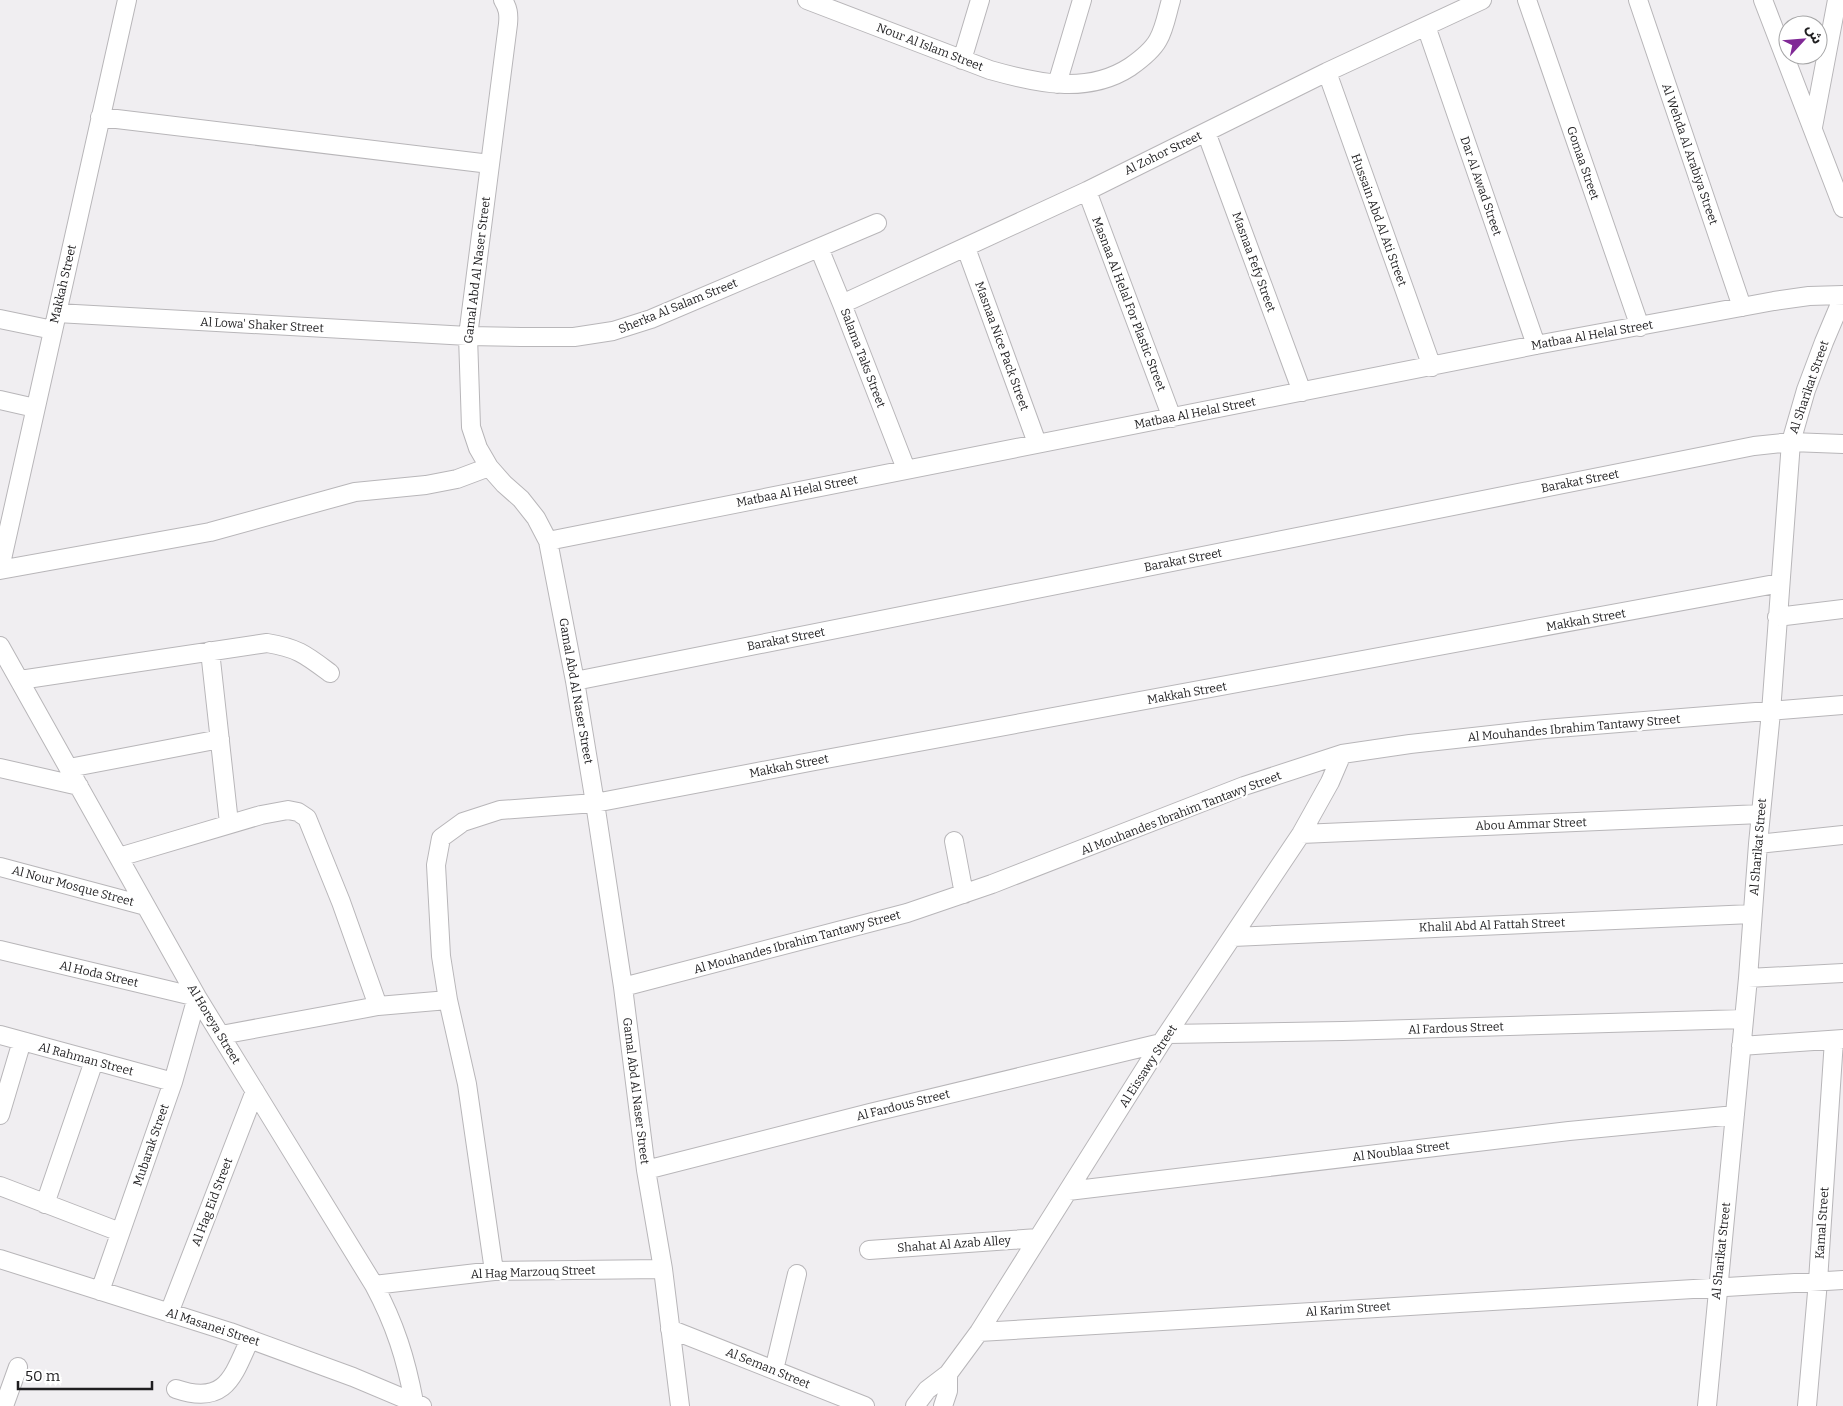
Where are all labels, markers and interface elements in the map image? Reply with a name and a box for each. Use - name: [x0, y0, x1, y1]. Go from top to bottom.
- north arrow: [1778, 15, 1828, 65]
- street label: Nour Al Islam Street: [875, 20, 986, 74]
- text: ش: [1802, 22, 1826, 47]
- street label: Al Wehda Al Arabiya Street: [1659, 81, 1721, 227]
- street label: Gomaa Street: [1564, 125, 1602, 202]
- street label: Al Zohor Street: [1122, 128, 1205, 178]
- street label: Dar Al Awad Street: [1457, 135, 1505, 238]
- street label: Hussain Abd Al Ati Street: [1348, 152, 1410, 289]
- street label: Gamal Abd Al Naser Street: [461, 195, 493, 344]
- street label: Masnaa Fefy Street: [1229, 210, 1279, 315]
- street label: Masnaa Al Helal For Plastic Street: [1089, 215, 1169, 394]
- street label: Makkah Street: [47, 243, 79, 325]
- street label: Sherka Al Salam Street: [616, 275, 740, 336]
- street label: Masnaa Nice Pack Street: [972, 280, 1032, 413]
- street label: Salama Taks Street: [838, 306, 889, 410]
- street label: Al Lowa' Shaker Street: [200, 315, 325, 335]
- street label: Matbaa Al Helal Street: [1530, 317, 1655, 353]
- street label: Al Sharikat Street: [1786, 338, 1832, 436]
- street label: Matbaa Al Helal Street: [1133, 394, 1258, 432]
- street label: Barakat Street: [1540, 466, 1621, 495]
- street label: Matbaa Al Helal Street: [735, 472, 860, 510]
- street label: Barakat Street: [1143, 545, 1224, 574]
- street label: Makkah Street: [1545, 606, 1627, 634]
- street label: Gamal Abd Al Naser Street: [556, 617, 596, 766]
- street label: Barakat Street: [746, 624, 827, 653]
- street label: Makkah Street: [1146, 679, 1228, 707]
- street label: Al Mouhandes Ibrahim Tantawy Street: [1467, 712, 1682, 744]
- street label: Makkah Street: [748, 751, 830, 781]
- street label: Al Mouhandes Ibrahim Tantawy Street: [1079, 768, 1284, 858]
- street label: Al Sharikat Street: [1747, 797, 1769, 896]
- street label: Abou Ammar Street: [1475, 815, 1588, 833]
- street label: Al Nour Mosque Street: [10, 863, 136, 909]
- street label: Al Mouhandes Ibrahim Tantawy Street: [692, 907, 903, 976]
- street label: Khalil Abd Al Fattah Street: [1419, 915, 1566, 935]
- street label: Al Hoda Street: [58, 958, 140, 990]
- street label: Al Horeya Street: [185, 982, 244, 1067]
- street label: Gamal Abd Al Naser Street: [620, 1017, 652, 1166]
- street label: Al Fardous Street: [1408, 1019, 1505, 1037]
- street label: Al Eissawy Street: [1116, 1022, 1180, 1110]
- street label: Al Rahman Street: [37, 1040, 136, 1079]
- street label: Al Fardous Street: [855, 1086, 952, 1123]
- street label: Mubarak Street: [130, 1101, 172, 1188]
- street label: Al Noublaa Street: [1352, 1138, 1451, 1164]
- street label: Al Hag Eid Street: [189, 1155, 236, 1248]
- street label: Kamal Street: [1812, 1186, 1832, 1260]
- street label: Al Sharikat Street: [1709, 1201, 1733, 1300]
- street label: Shahat Al Azab Alley: [897, 1233, 1012, 1255]
- street label: Al Hag Marzouq Street: [470, 1263, 596, 1281]
- street label: Al Karim Street: [1305, 1299, 1392, 1319]
- street label: Al Masanei Street: [164, 1305, 262, 1349]
- street label: Al Seman Street: [724, 1345, 813, 1392]
- scale bar: [18, 1358, 151, 1390]
- text: 50 m: [25, 1367, 61, 1385]

